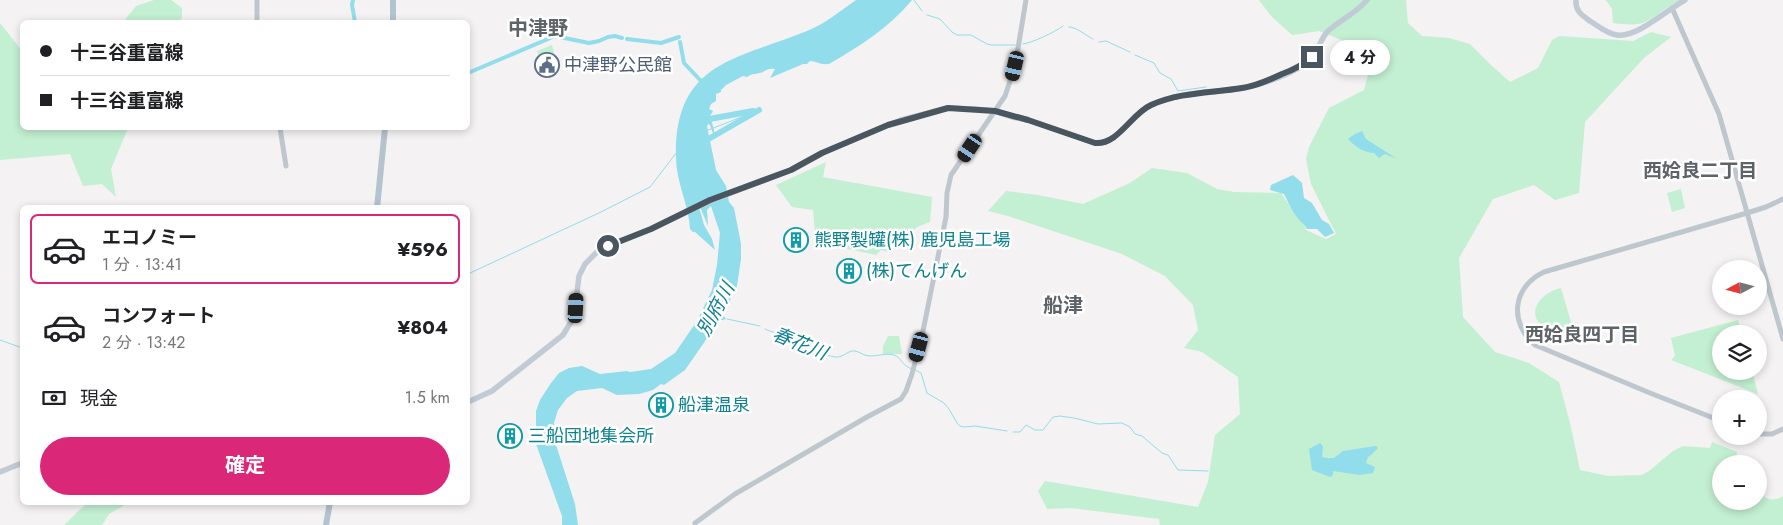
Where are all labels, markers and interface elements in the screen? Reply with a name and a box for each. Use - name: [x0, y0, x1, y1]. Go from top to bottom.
- district label: 中津野: [508, 14, 568, 43]
- text: 十三谷重富線: [70, 39, 184, 66]
- callout: 4 分: [1330, 40, 1390, 74]
- route end: [1301, 46, 1323, 68]
- text: 4 分: [1344, 46, 1376, 69]
- car: [1004, 50, 1025, 82]
- public building icon: 中津野公民館: [534, 52, 560, 78]
- place label: 中津野公民館: [564, 52, 672, 78]
- text: 十三谷重富線: [70, 87, 184, 114]
- car: [955, 131, 984, 165]
- district label: 西姶良二丁目: [1643, 157, 1757, 184]
- text: エコノミー: [102, 224, 197, 251]
- icon: car: [42, 227, 87, 272]
- building icon: 熊野製罐(株) 鹿児島工場: [783, 227, 809, 253]
- place label: 熊野製罐(株) 鹿児島工場: [814, 227, 1011, 253]
- route start: [597, 235, 619, 257]
- text: ¥596: [398, 236, 448, 263]
- text: 1 分 · 13:41: [102, 253, 182, 276]
- building icon: (株)てんげん: [836, 258, 862, 284]
- place label: (株)てんげん: [866, 258, 967, 284]
- north arrow: [1712, 260, 1768, 315]
- map controls: [1712, 260, 1767, 510]
- water label: 別府川: [690, 276, 742, 341]
- district label: 船津: [1043, 291, 1083, 320]
- car: [567, 293, 584, 323]
- text: コンフォート: [102, 302, 215, 329]
- icon: car: [42, 305, 87, 350]
- text: ¥804: [398, 314, 448, 341]
- water label: 春花川: [768, 320, 833, 367]
- district label: 西姶良四丁目: [1525, 321, 1639, 348]
- button: layers: [1712, 325, 1767, 380]
- text: 2 分 · 13:42: [102, 331, 185, 354]
- car: [907, 331, 930, 363]
- icon: cash: [40, 384, 68, 412]
- text: 現金: [80, 385, 118, 412]
- text: 1.5 km: [405, 386, 450, 409]
- button: +: [1712, 390, 1767, 445]
- building icon: 船津温泉: [648, 392, 674, 418]
- place label: 船津温泉: [678, 392, 750, 418]
- building icon: 三船団地集会所: [497, 423, 523, 449]
- place label: 三船団地集会所: [528, 423, 654, 449]
- button: 確定: [40, 437, 450, 495]
- button: −: [1712, 455, 1767, 510]

